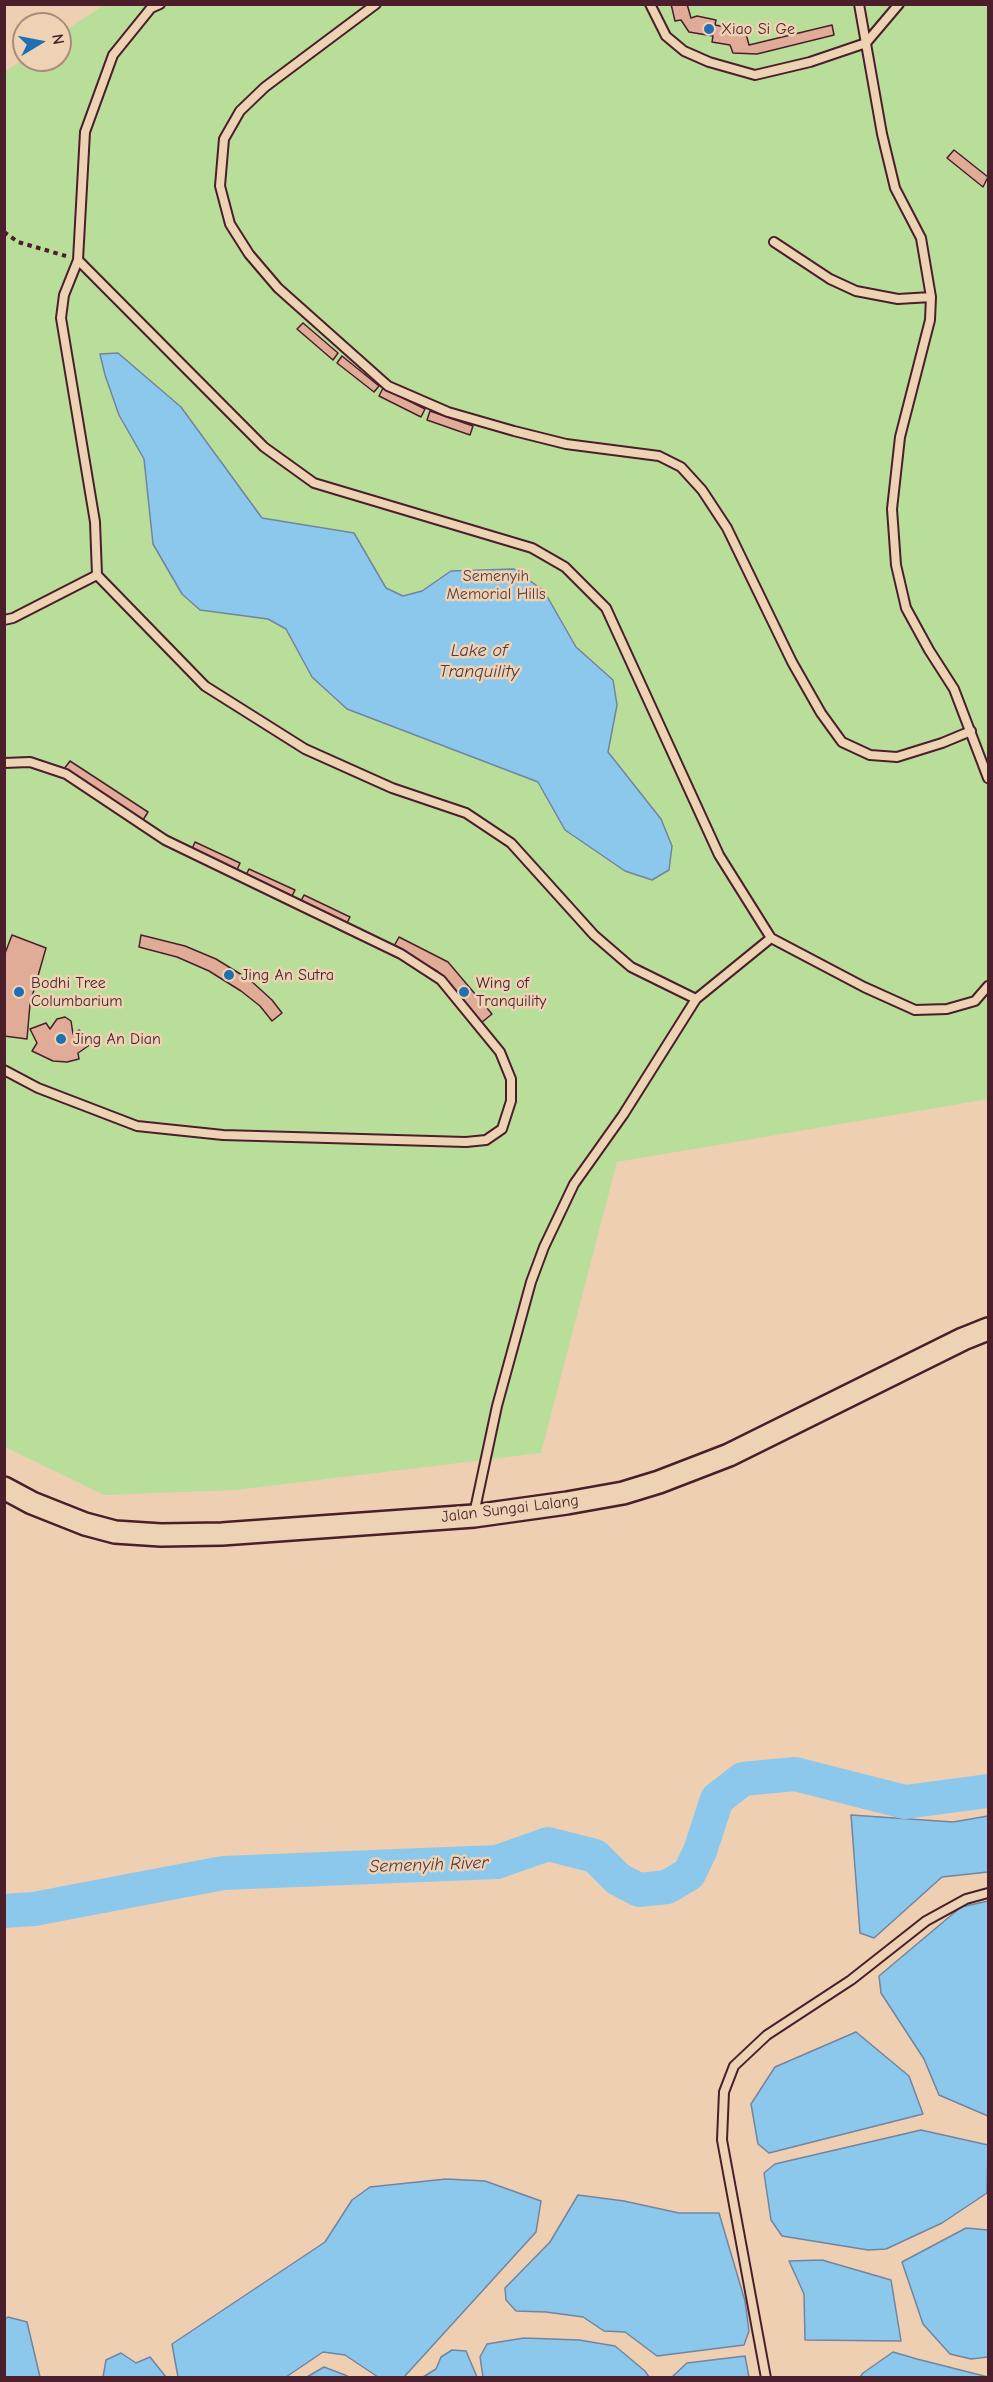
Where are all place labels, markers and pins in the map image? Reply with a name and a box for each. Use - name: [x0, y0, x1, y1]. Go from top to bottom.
- place label: Xiao Si Ge: [721, 19, 795, 39]
- marker: Xiao Si Ge: [702, 22, 716, 36]
- place label: Jing An Sutra: [241, 965, 334, 985]
- marker: Jing An Sutra: [222, 968, 236, 982]
- place label: Bodhi Tree Columbarium: [31, 973, 122, 1011]
- place label: Wing of Tranquility: [476, 973, 546, 1011]
- marker: Bodhi Tree Columbarium: [12, 985, 26, 999]
- marker: Wing of Tranquility: [457, 985, 471, 999]
- place label: Jing An Dian: [73, 1029, 161, 1049]
- marker: Jing An Dian: [54, 1032, 68, 1046]

